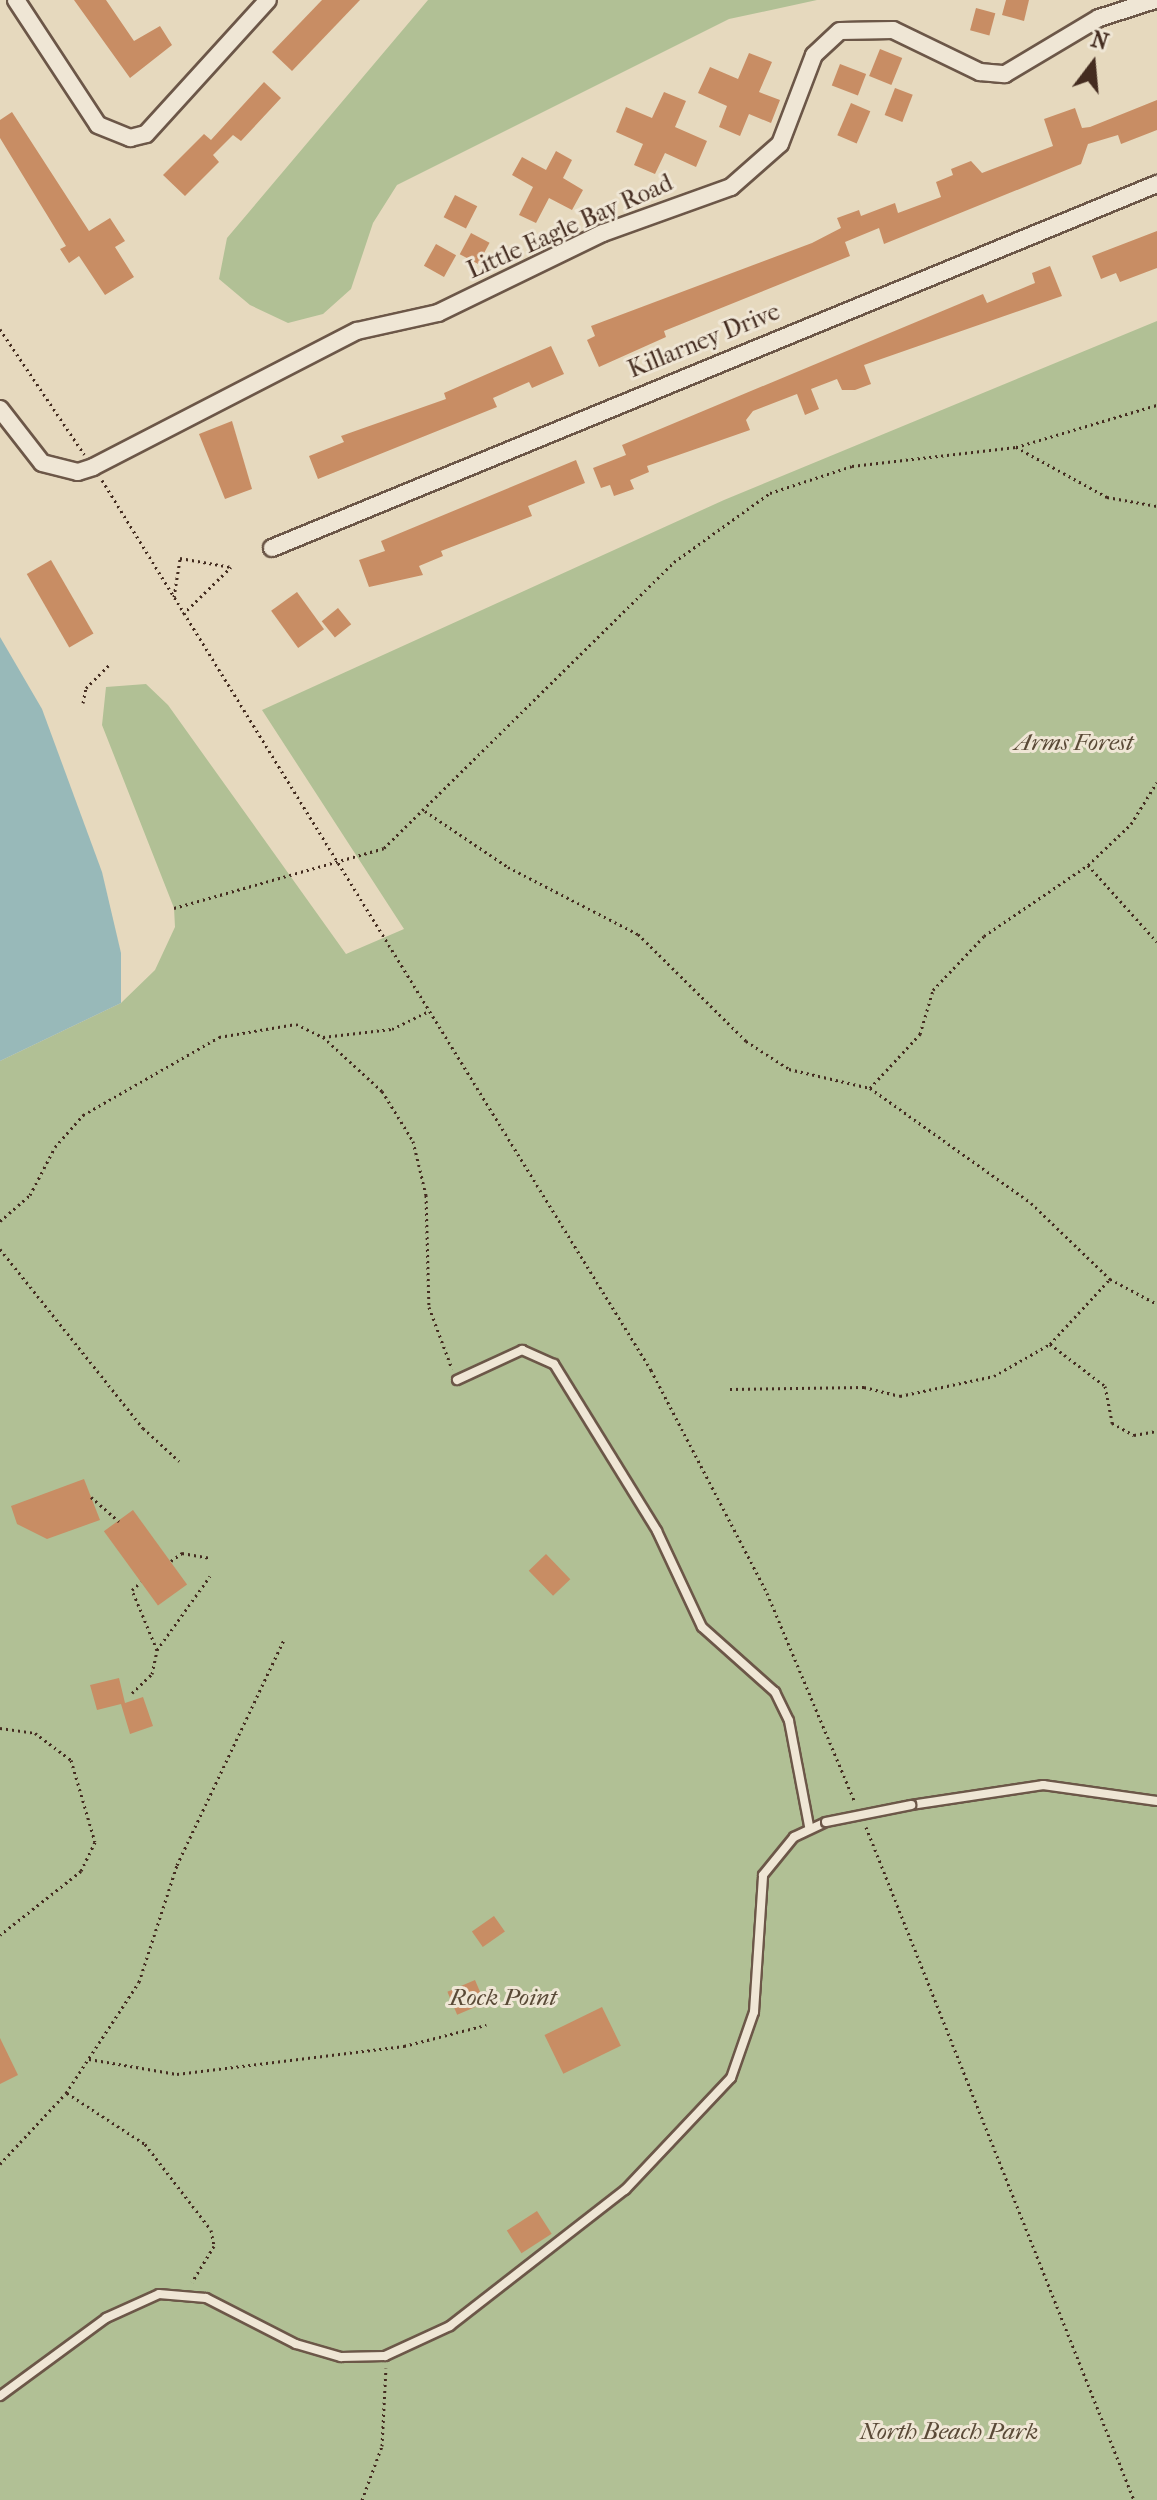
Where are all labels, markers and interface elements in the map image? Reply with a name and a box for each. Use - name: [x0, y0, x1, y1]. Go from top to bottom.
- north arrow: [1053, 24, 1133, 104]
- text: N: [1088, 26, 1111, 56]
- street label: Little Eagle Bay Road: [463, 169, 677, 285]
- street label: Killarney Drive: [624, 297, 784, 385]
- park label: Arms Forest: [1015, 729, 1133, 757]
- park label: Rock Point: [449, 1984, 557, 2012]
- park label: North Beach Park: [860, 2418, 1038, 2446]

